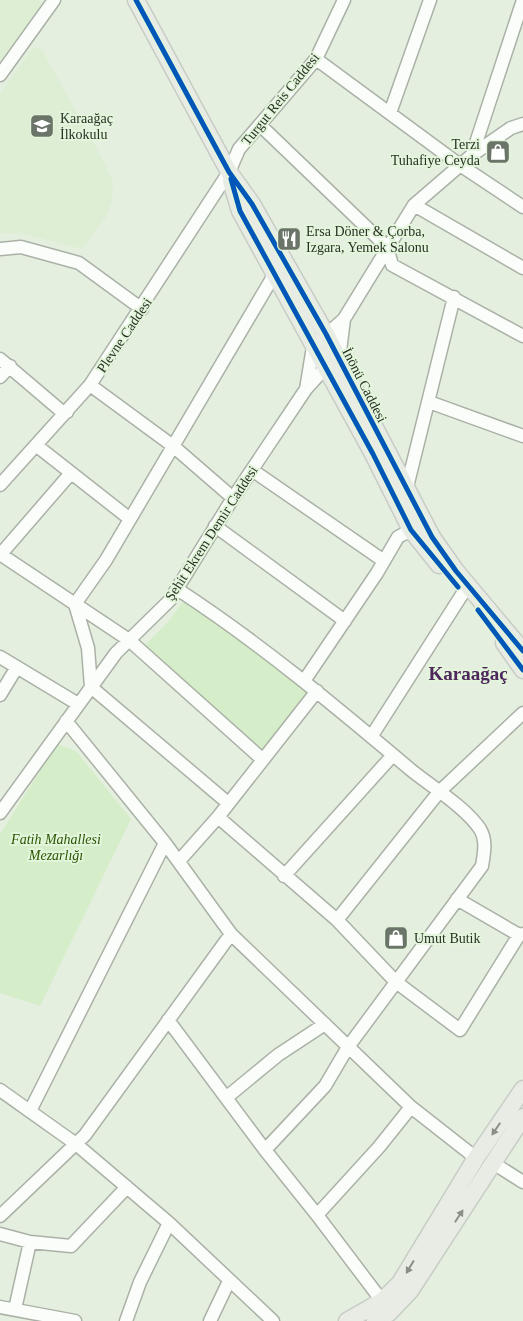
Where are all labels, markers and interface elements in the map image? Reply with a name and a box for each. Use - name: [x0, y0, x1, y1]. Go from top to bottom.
- street label: Turgut Reis Caddesi: [239, 50, 322, 148]
- place label: Karaağaç İlkokulu: [60, 111, 113, 142]
- school or university icon: Karaağaç İlkokulu: [29, 113, 55, 139]
- place label: Terzi Tuhafiye Ceyda: [391, 137, 481, 168]
- shop icon: Terzi Tuhafiye Ceyda: [485, 139, 511, 165]
- place label: Ersa Döner & Çorba, Izgara, Yemek Salonu: [306, 224, 429, 255]
- restaurant icon: Ersa Döner & Çorba, Izgara, Yemek Salonu: [276, 226, 302, 252]
- street label: Plevne Caddesi: [94, 295, 155, 375]
- street label: İnönü Caddesi: [339, 346, 390, 425]
- street label: Şehit Ekrem Demir Caddesi: [162, 463, 261, 603]
- district label: Karaağaç: [428, 663, 508, 684]
- park label: Fatih Mahallesi Mezarlığı: [10, 832, 101, 863]
- shop icon: Umut Butik: [383, 925, 409, 951]
- place label: Umut Butik: [414, 931, 481, 946]
- one-way arrow: [491, 1122, 501, 1136]
- one-way arrow: [454, 1209, 464, 1222]
- one-way arrow: [405, 1261, 414, 1274]

